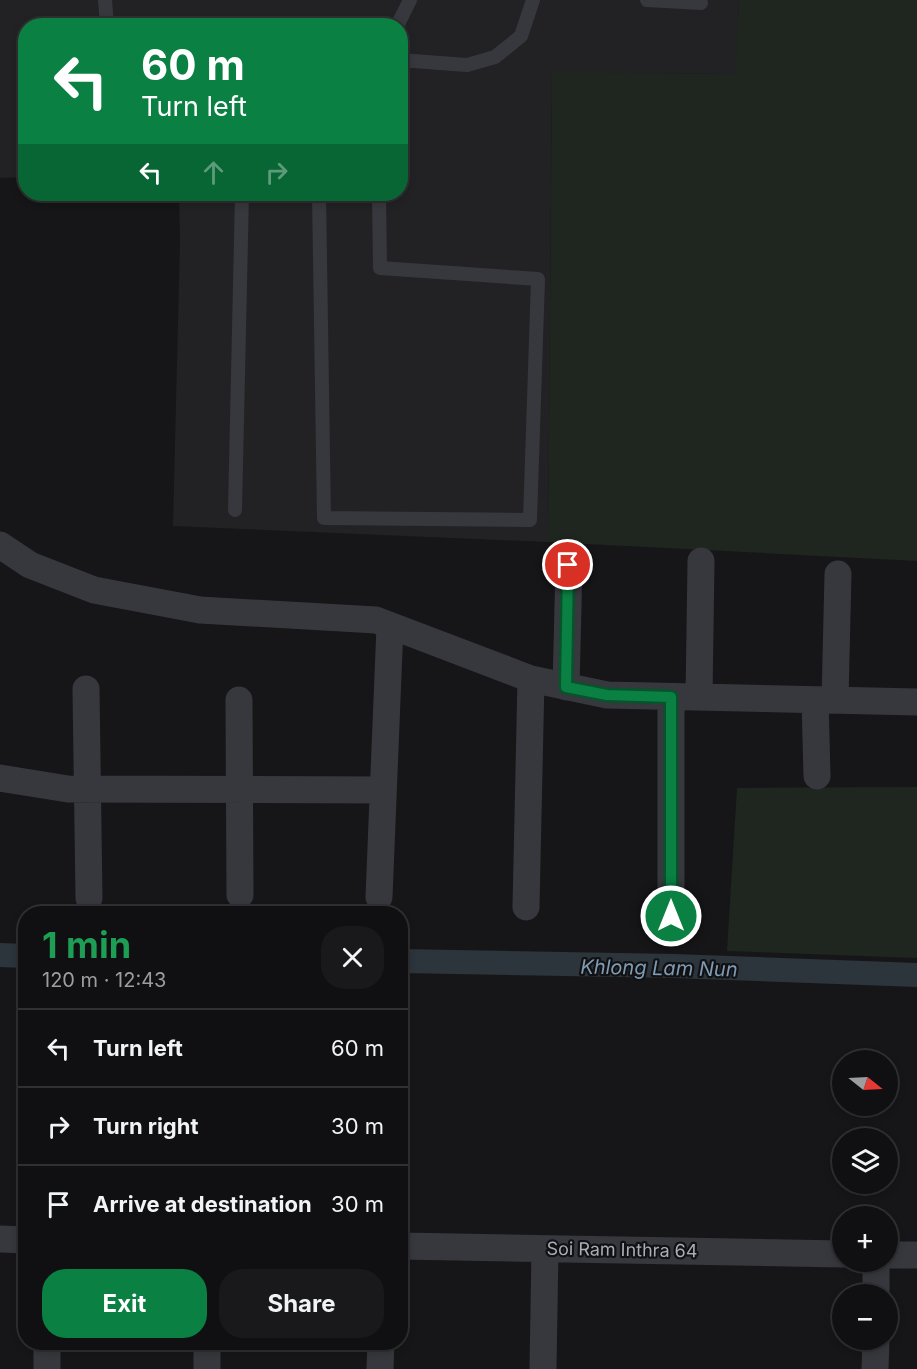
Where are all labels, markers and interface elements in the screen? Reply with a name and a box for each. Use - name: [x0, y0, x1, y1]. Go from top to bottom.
- text: 60 m: [141, 39, 245, 90]
- icon: left: [42, 42, 120, 120]
- text: Turn left: [141, 90, 247, 123]
- icon: left: [134, 156, 167, 189]
- icon: ahead: [197, 156, 230, 189]
- icon: right: [260, 156, 293, 189]
- pin: [542, 539, 593, 590]
- icon: arrive: [551, 548, 584, 581]
- position arrow: [639, 884, 703, 948]
- text: 1 min: [42, 923, 131, 967]
- button: close: [321, 926, 384, 989]
- water label: Khlong Lam Nun: [580, 955, 738, 981]
- text: 120 m · 12:43: [42, 968, 166, 992]
- icon: left: [42, 1032, 75, 1065]
- text: Turn left: [93, 1035, 183, 1061]
- text: 60 m: [331, 1035, 384, 1061]
- north arrow: [832, 1050, 898, 1116]
- map controls: [832, 1050, 898, 1350]
- icon: right: [42, 1110, 75, 1143]
- text: Turn right: [93, 1113, 199, 1139]
- text: 30 m: [331, 1113, 384, 1139]
- button: layers: [832, 1128, 898, 1194]
- icon: arrive: [42, 1188, 75, 1221]
- text: Arrive at destination: [93, 1191, 312, 1217]
- text: 30 m: [331, 1191, 384, 1217]
- button: +: [832, 1206, 898, 1272]
- street label: Soi Ram Inthra 64: [546, 1238, 698, 1261]
- button: Exit: [42, 1269, 207, 1338]
- button: Share: [219, 1269, 384, 1338]
- button: −: [832, 1284, 898, 1350]

